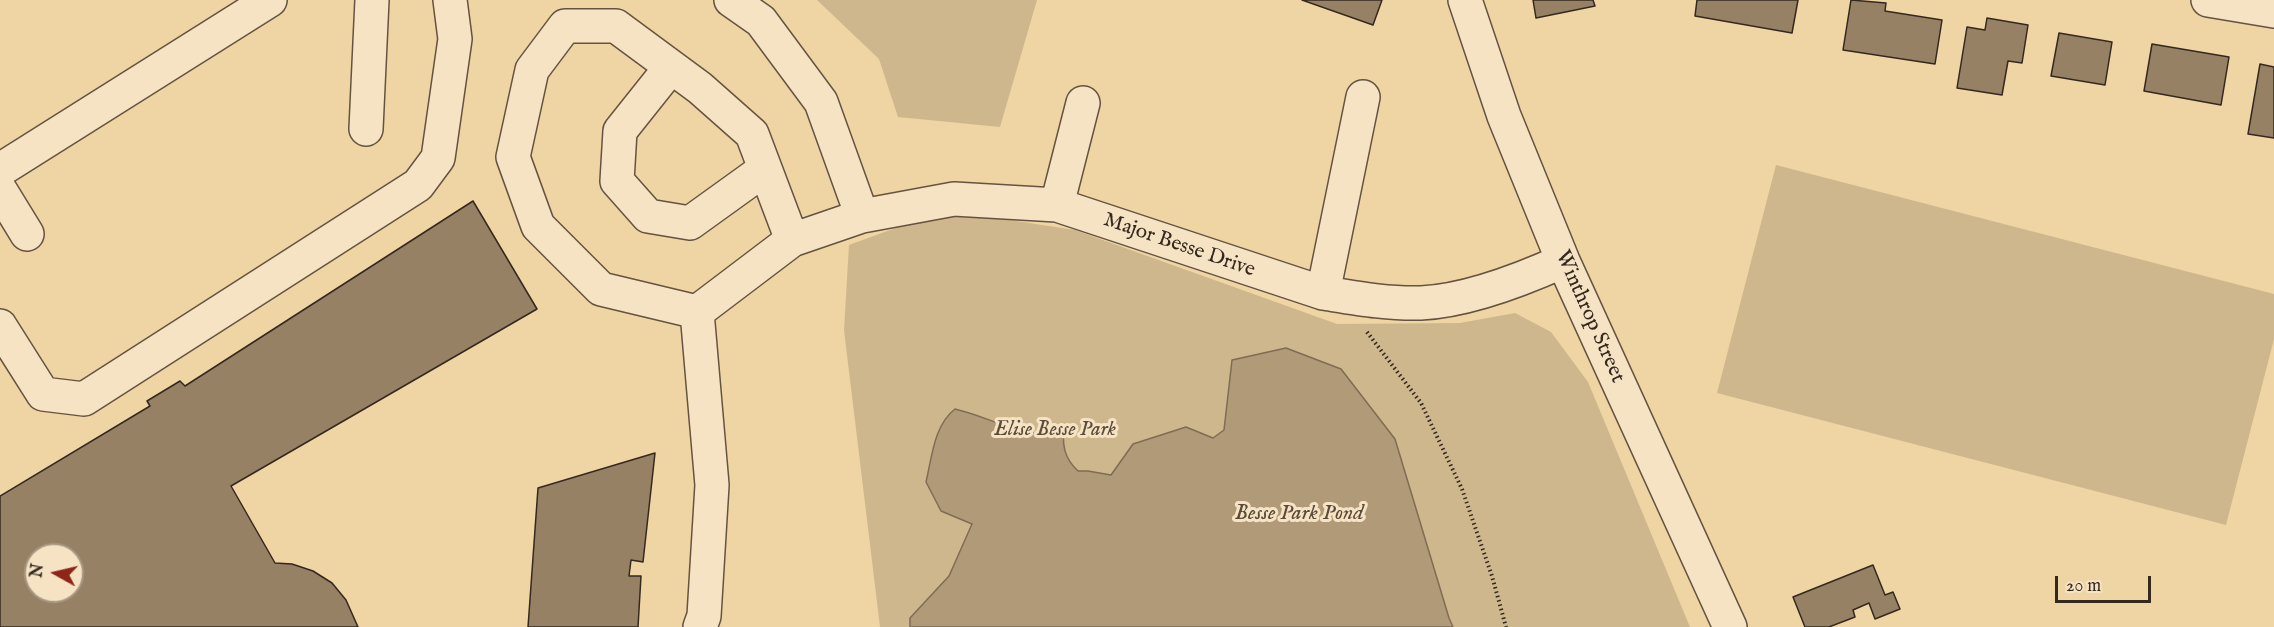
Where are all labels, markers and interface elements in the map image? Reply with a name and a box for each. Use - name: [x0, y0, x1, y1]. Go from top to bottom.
- street label: Major Besse Drive: [1100, 208, 1258, 284]
- street label: Winthrop Street: [1549, 247, 1629, 387]
- park label: Elise Besse Park: [994, 418, 1116, 444]
- water label: Besse Park Pond: [1234, 501, 1364, 527]
- north arrow: [24, 543, 84, 603]
- text: N: [27, 563, 49, 579]
- scale bar: [2058, 564, 2154, 602]
- text: 20 m: [2066, 575, 2101, 598]

